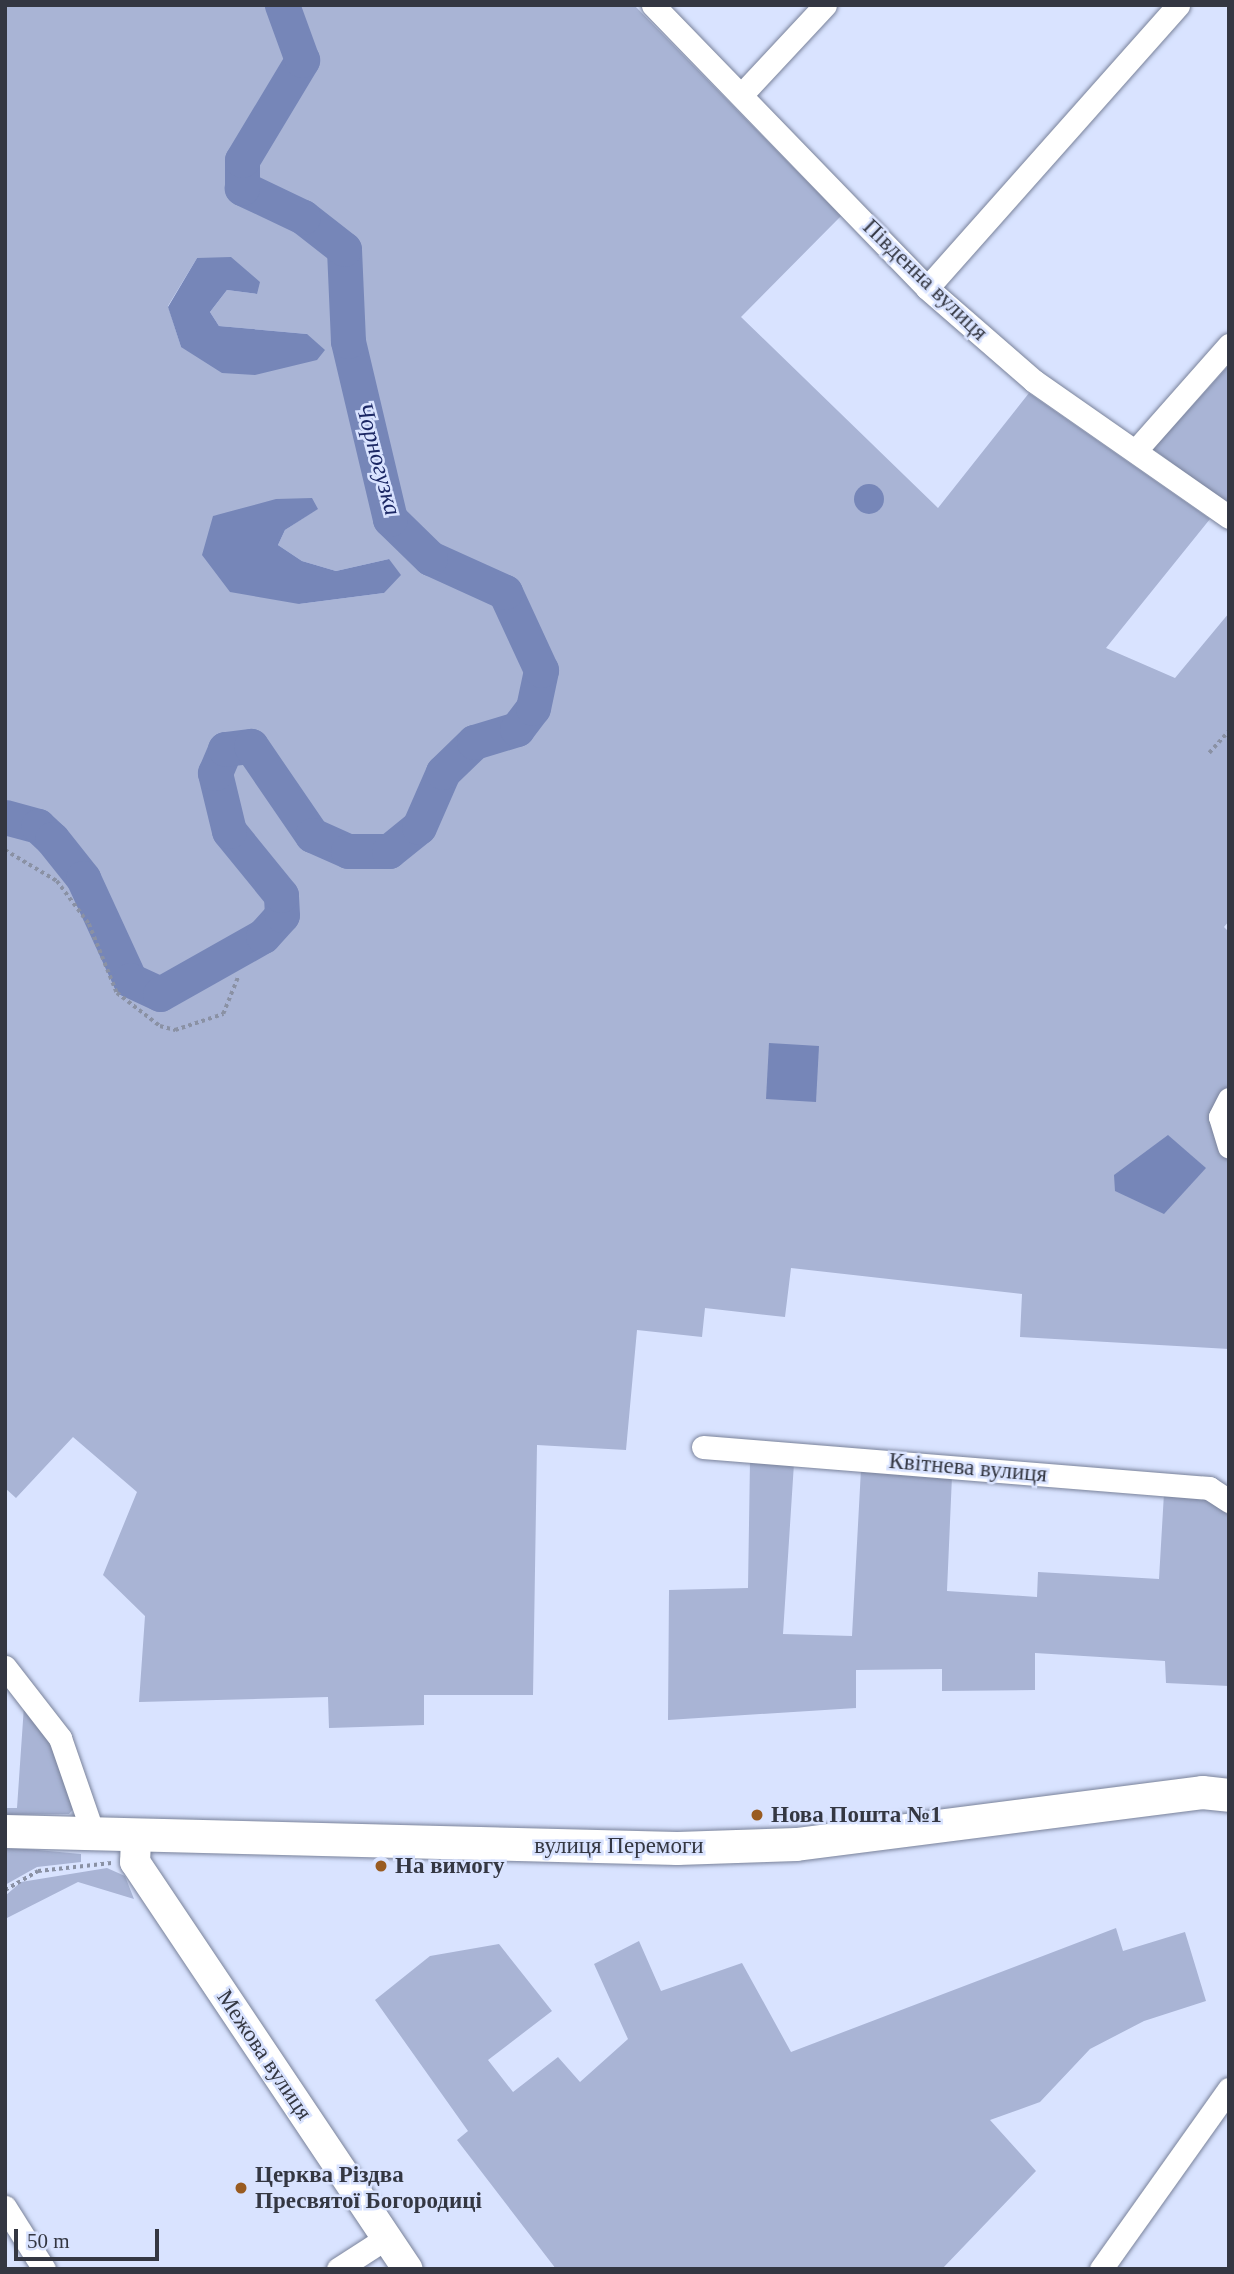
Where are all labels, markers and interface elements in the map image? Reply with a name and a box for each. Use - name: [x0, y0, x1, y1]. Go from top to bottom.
- street label: Південна вулиця: [857, 213, 993, 347]
- water label: Чорногузка: [349, 399, 407, 519]
- street label: Квітнева вулиця: [888, 1447, 1048, 1489]
- place label: Нова Пошта №1: [771, 1801, 942, 1829]
- marker: Нова Пошта №1: [749, 1807, 765, 1823]
- street label: вулиця Перемоги: [534, 1832, 704, 1860]
- place label: На вимогу: [395, 1852, 505, 1880]
- marker: На вимогу: [373, 1858, 389, 1874]
- street label: Межова вулиця: [210, 1985, 318, 2125]
- place label: Церква Різдва Пресвятої Богородиці: [255, 2161, 482, 2215]
- marker: Церква Різдва Пресвятої Богородиці: [233, 2180, 249, 2196]
- scale bar: [18, 2214, 163, 2258]
- text: 50 m: [27, 2229, 70, 2253]

